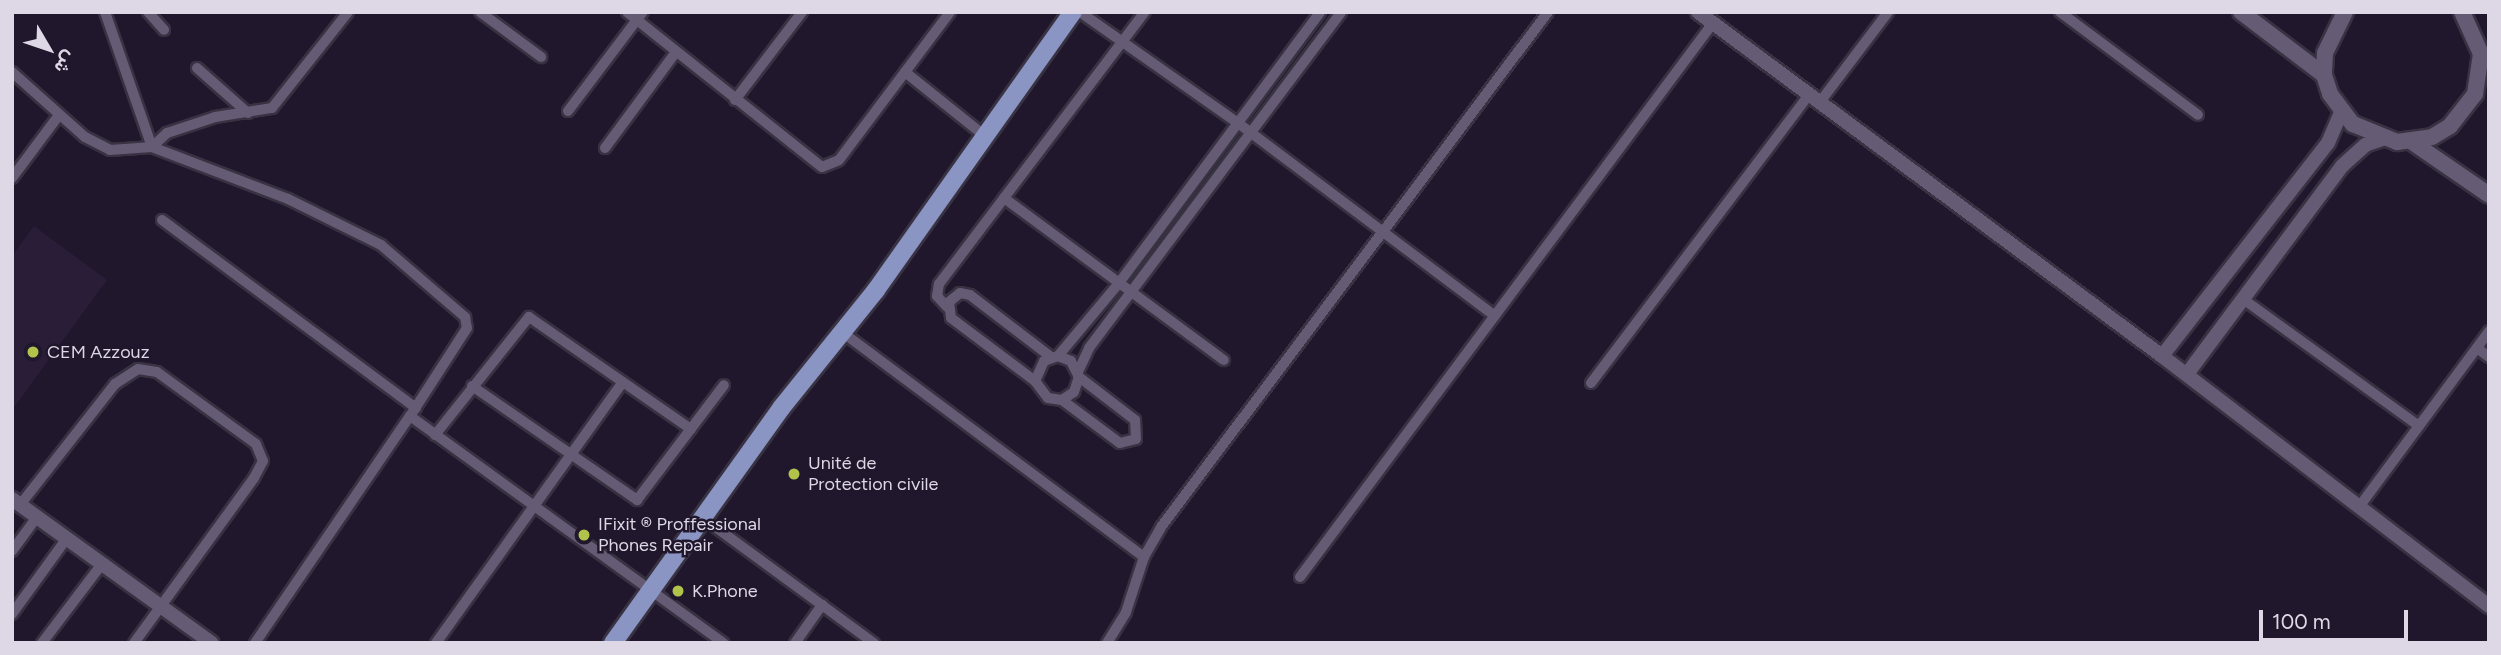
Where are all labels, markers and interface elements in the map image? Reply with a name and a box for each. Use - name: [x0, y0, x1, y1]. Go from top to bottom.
- north arrow: [14, 14, 84, 84]
- text: ش: [50, 46, 82, 79]
- place label: CEM Azzouz: [47, 341, 149, 363]
- marker: CEM Azzouz: [25, 344, 41, 360]
- place label: Unité de Protection civile: [808, 453, 938, 496]
- marker: Unité de Protection civile: [786, 466, 802, 482]
- place label: IFixit ® Proffessional Phones Repair: [598, 514, 761, 556]
- marker: IFixit ® Proffessional Phones Repair: [576, 527, 592, 543]
- place label: K.Phone: [692, 580, 758, 602]
- marker: K.Phone: [670, 583, 686, 599]
- scale bar: [2263, 596, 2412, 640]
- text: 100 m: [2272, 609, 2331, 634]

